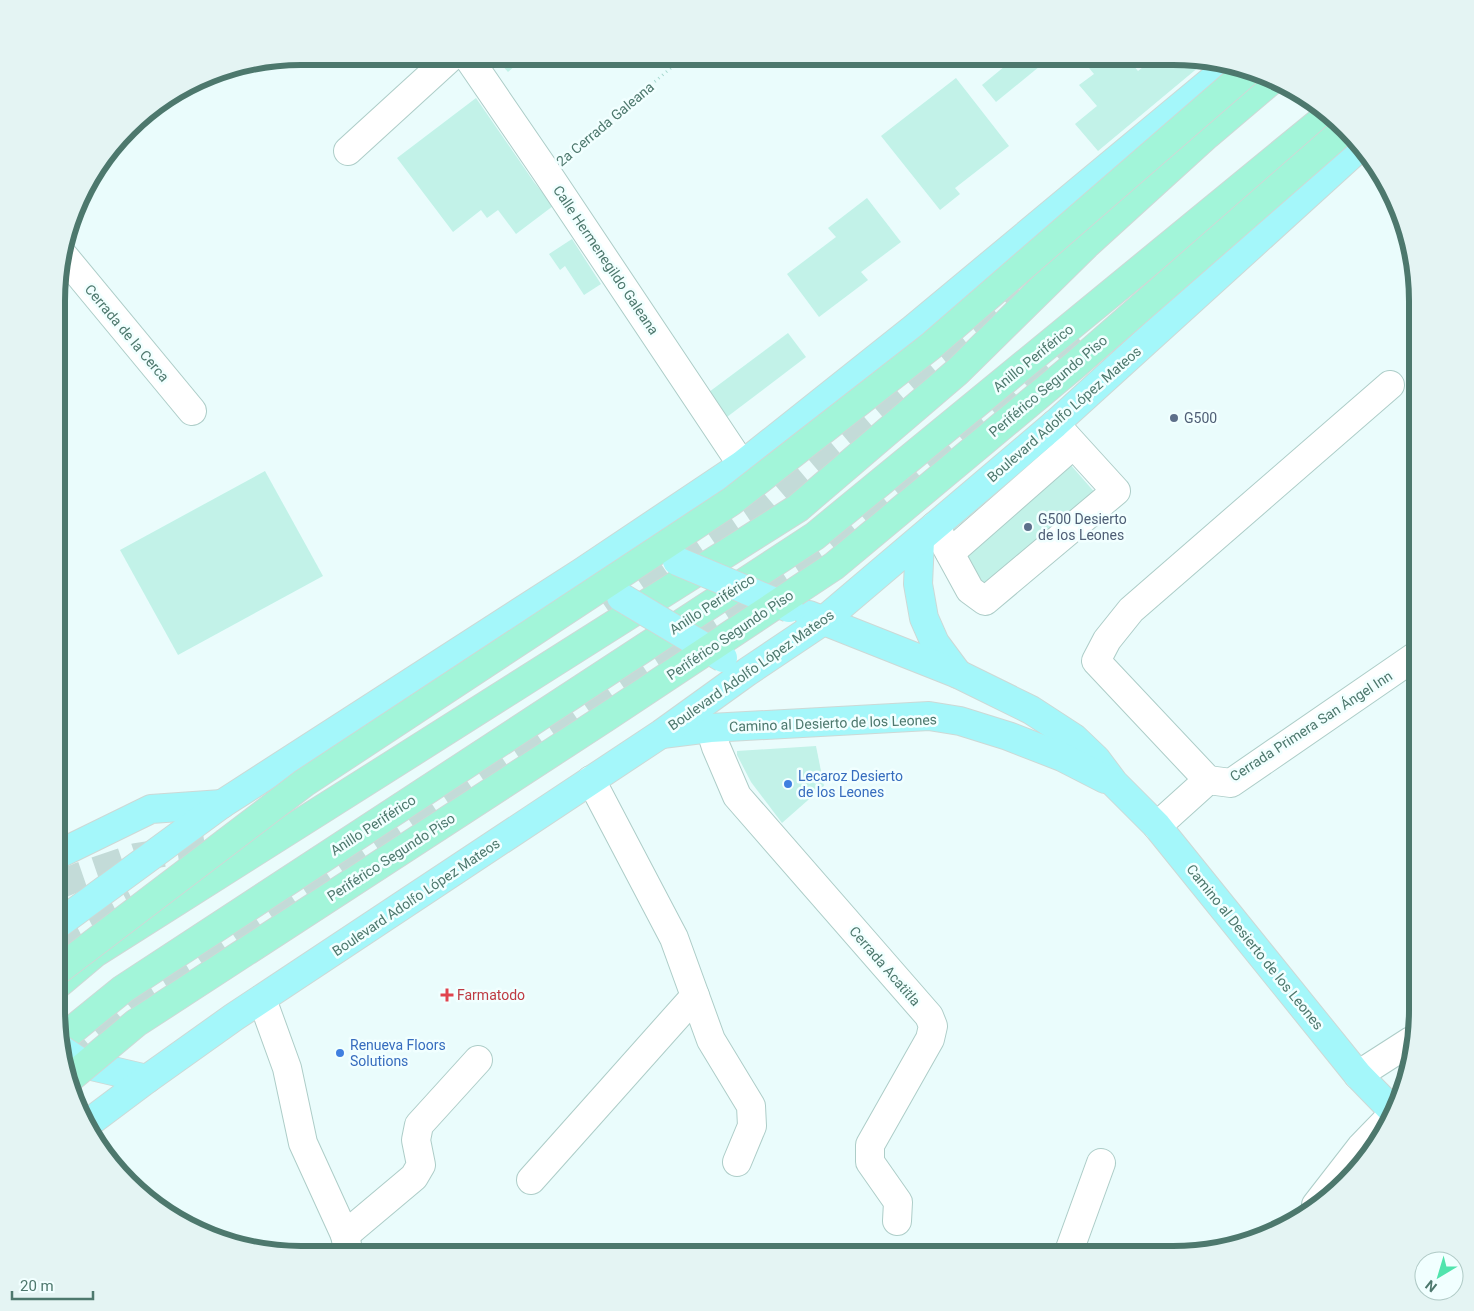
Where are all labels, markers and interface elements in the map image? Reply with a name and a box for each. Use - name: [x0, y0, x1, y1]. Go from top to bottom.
- street label: 2a Cerrada Galeana: [553, 79, 657, 169]
- street label: Calle Hermenegildo Galeana: [550, 182, 662, 338]
- street label: Cerrada de la Cerca: [82, 281, 172, 385]
- street label: Anillo Periférico: [990, 321, 1076, 395]
- street label: Periférico Segundo Piso: [986, 332, 1110, 440]
- street label: Boulevard Adolfo López Mateos: [984, 343, 1144, 485]
- place label: G500: [1184, 410, 1217, 426]
- marker: G500: [1168, 412, 1180, 424]
- place label: G500 Desierto de los Leones: [1038, 511, 1127, 543]
- marker: G500 Desierto de los Leones: [1022, 521, 1034, 533]
- street label: Anillo Periférico: [666, 570, 758, 638]
- street label: Periférico Segundo Piso: [664, 587, 796, 683]
- street label: Boulevard Adolfo López Mateos: [665, 607, 837, 733]
- street label: Cerrada Primera San Ángel Inn: [1226, 667, 1395, 784]
- street label: Camino al Desierto de los Leones: [729, 711, 937, 735]
- place label: Lecaroz Desierto de los Leones: [798, 768, 903, 800]
- marker: Lecaroz Desierto de los Leones: [782, 778, 794, 790]
- street label: Anillo Periférico: [327, 791, 419, 859]
- street label: Periférico Segundo Piso: [324, 810, 458, 904]
- street label: Boulevard Adolfo López Mateos: [329, 835, 503, 959]
- street label: Camino al Desierto de los Leones: [1183, 861, 1327, 1033]
- street label: Cerrada Acatitla: [846, 923, 924, 1009]
- place label: Farmatodo: [457, 987, 525, 1003]
- marker: Farmatodo: [441, 989, 453, 1001]
- place label: Renueva Floors Solutions: [350, 1037, 446, 1069]
- marker: Renueva Floors Solutions: [334, 1047, 346, 1059]
- north arrow: [1414, 1251, 1464, 1301]
- scale bar: [12, 1268, 94, 1300]
- text: 20 m: [20, 1277, 54, 1295]
- text: N: [1422, 1277, 1440, 1296]

